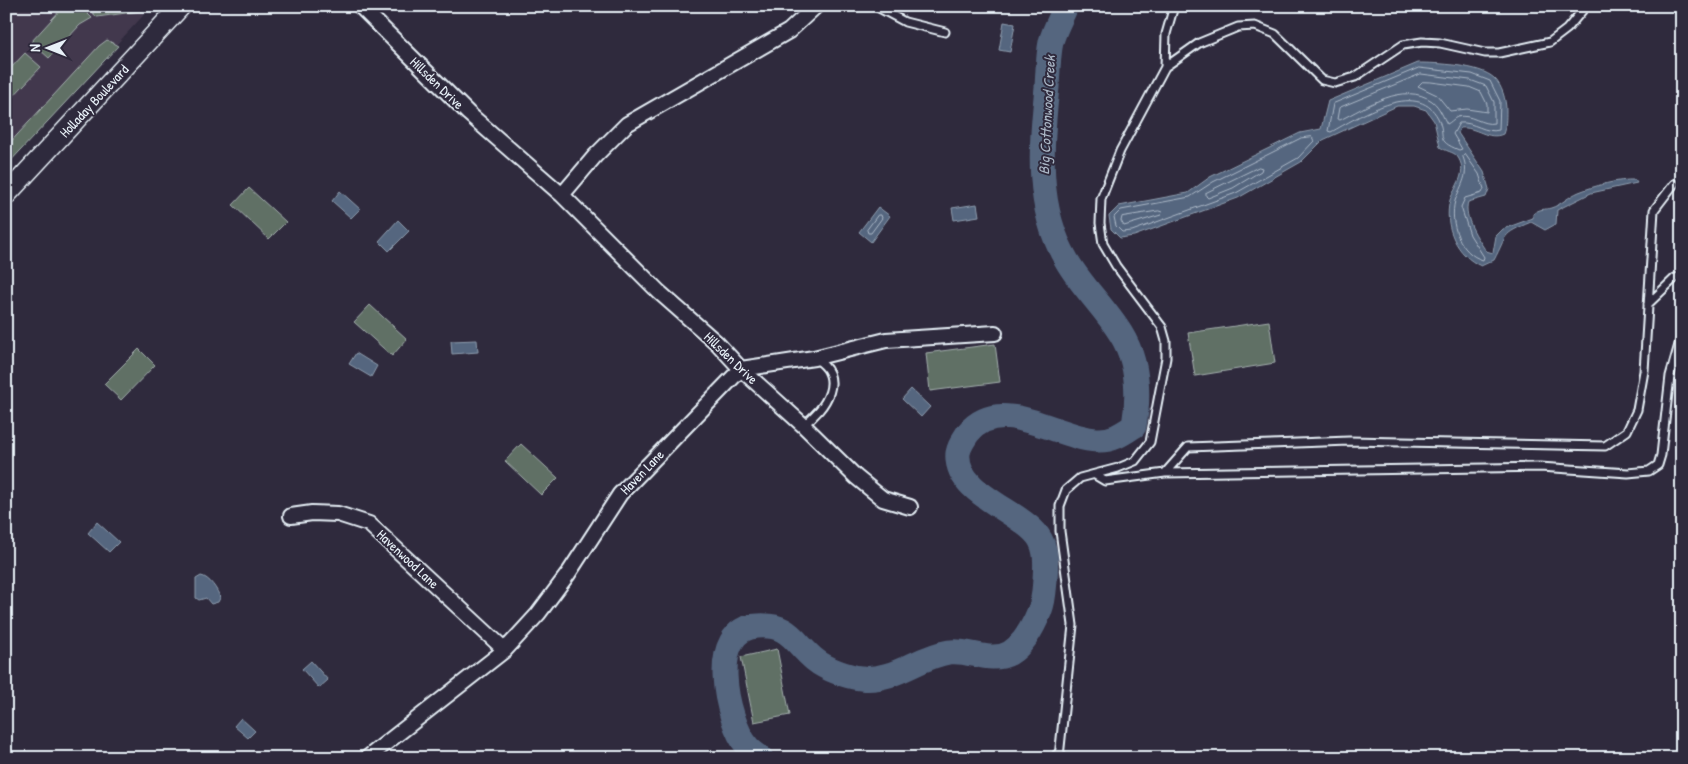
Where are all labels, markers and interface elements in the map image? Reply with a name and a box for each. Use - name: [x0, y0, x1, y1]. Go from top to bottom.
- north arrow: [22, 22, 72, 72]
- text: N: [25, 44, 44, 52]
- street label: Hillsden Drive: [406, 52, 469, 113]
- water label: Big Cottonwood Creek: [1033, 53, 1060, 175]
- street label: Holladay Boulevard: [55, 60, 134, 142]
- street label: Hillsden Drive: [700, 327, 763, 388]
- street label: Haven Lane: [616, 445, 668, 498]
- street label: Havenwood Lane: [373, 525, 444, 593]

